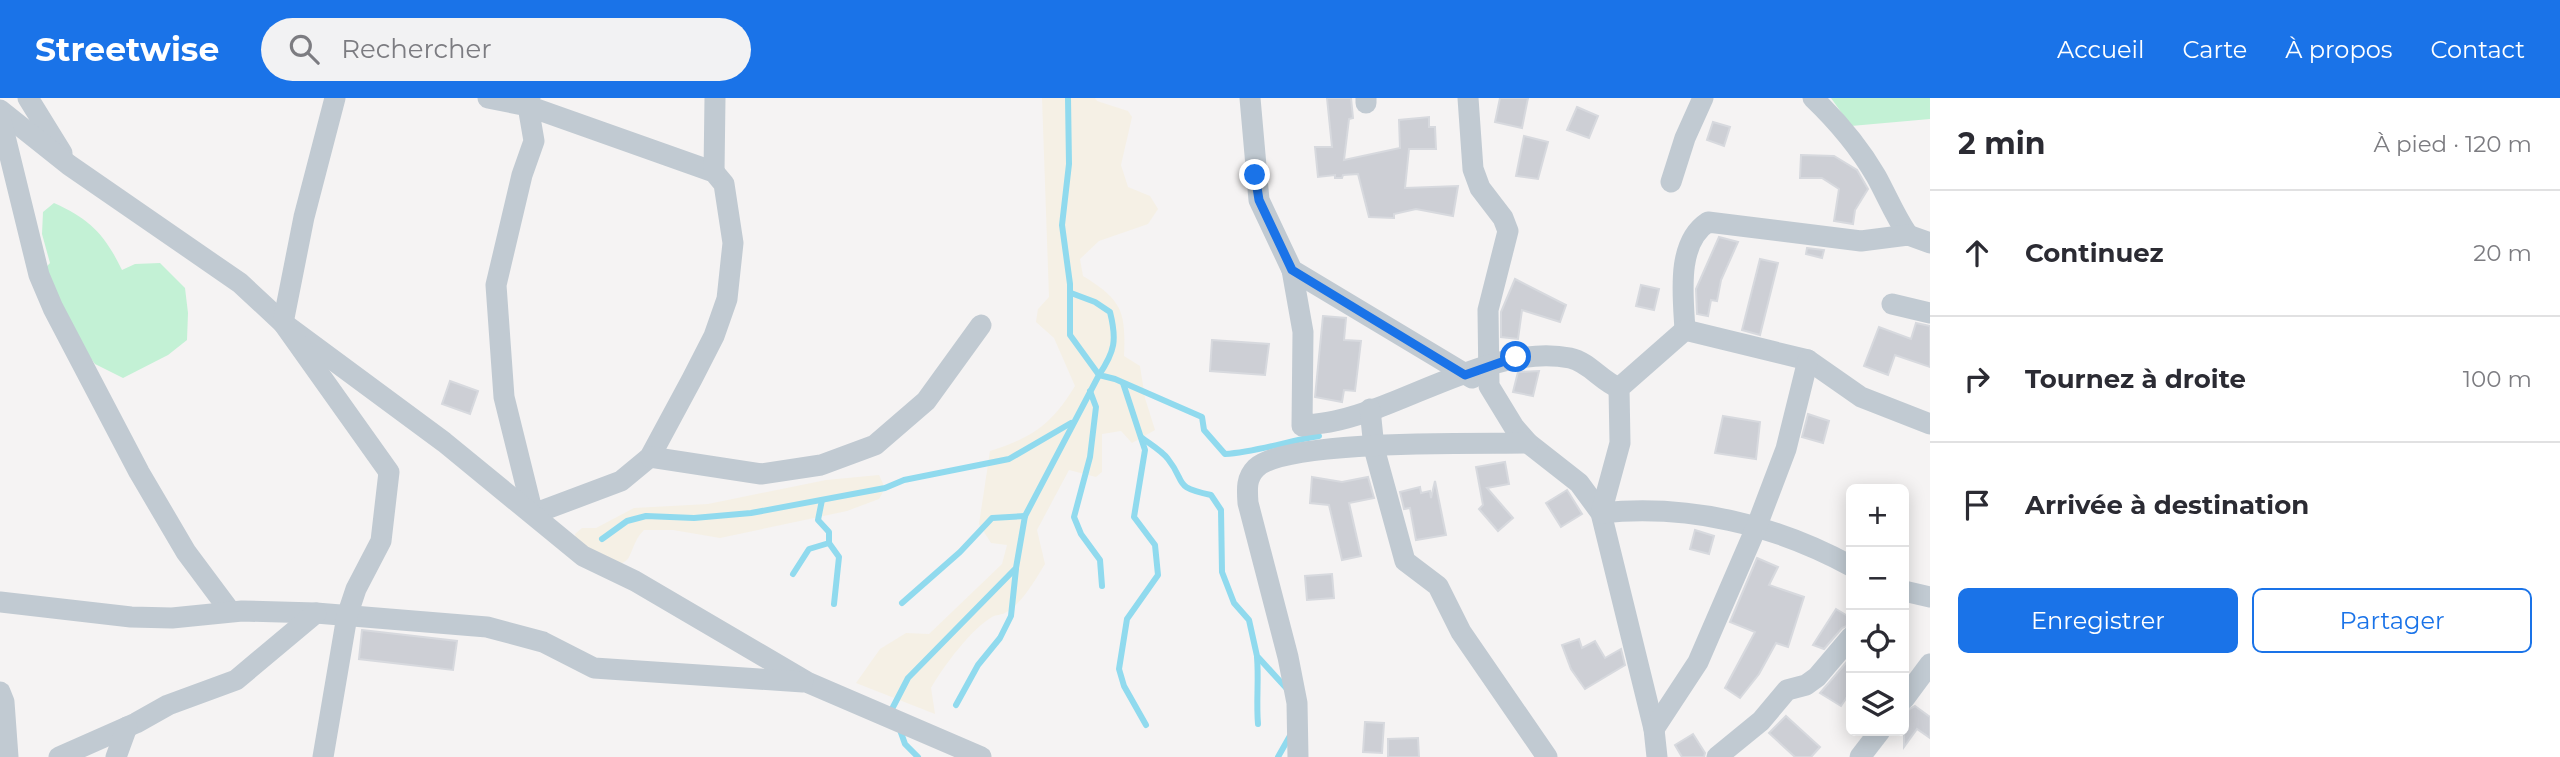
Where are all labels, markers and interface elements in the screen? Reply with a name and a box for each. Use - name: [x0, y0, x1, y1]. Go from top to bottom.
- search box: [261, 18, 751, 81]
- text: Streetwise: [35, 29, 219, 69]
- icon: search: [285, 30, 323, 68]
- text: Rechercher: [341, 33, 492, 65]
- text: Accueil: [2057, 35, 2144, 64]
- text: Carte: [2182, 35, 2247, 64]
- text: À propos: [2285, 35, 2392, 64]
- text: Contact: [2430, 35, 2525, 64]
- text: 2 min: [1958, 125, 2045, 162]
- text: À pied · 120 m: [2373, 130, 2532, 158]
- route end: [1239, 159, 1270, 190]
- icon: ahead: [1958, 234, 1996, 272]
- text: Continuez: [2025, 237, 2164, 269]
- text: 20 m: [2473, 239, 2532, 267]
- route start: [1500, 341, 1531, 372]
- icon: right: [1958, 360, 1996, 398]
- text: Tournez à droite: [2025, 363, 2246, 395]
- text: 100 m: [2463, 365, 2532, 393]
- map controls: [1846, 484, 1909, 736]
- button: +: [1846, 484, 1909, 547]
- icon: arrive: [1958, 486, 1996, 524]
- text: Arrivée à destination: [2025, 489, 2309, 521]
- button: −: [1846, 547, 1909, 610]
- button: Enregistrer: [1958, 588, 2238, 653]
- button: Partager: [2252, 588, 2532, 653]
- button: locate: [1846, 610, 1909, 673]
- button: layers: [1846, 673, 1909, 736]

